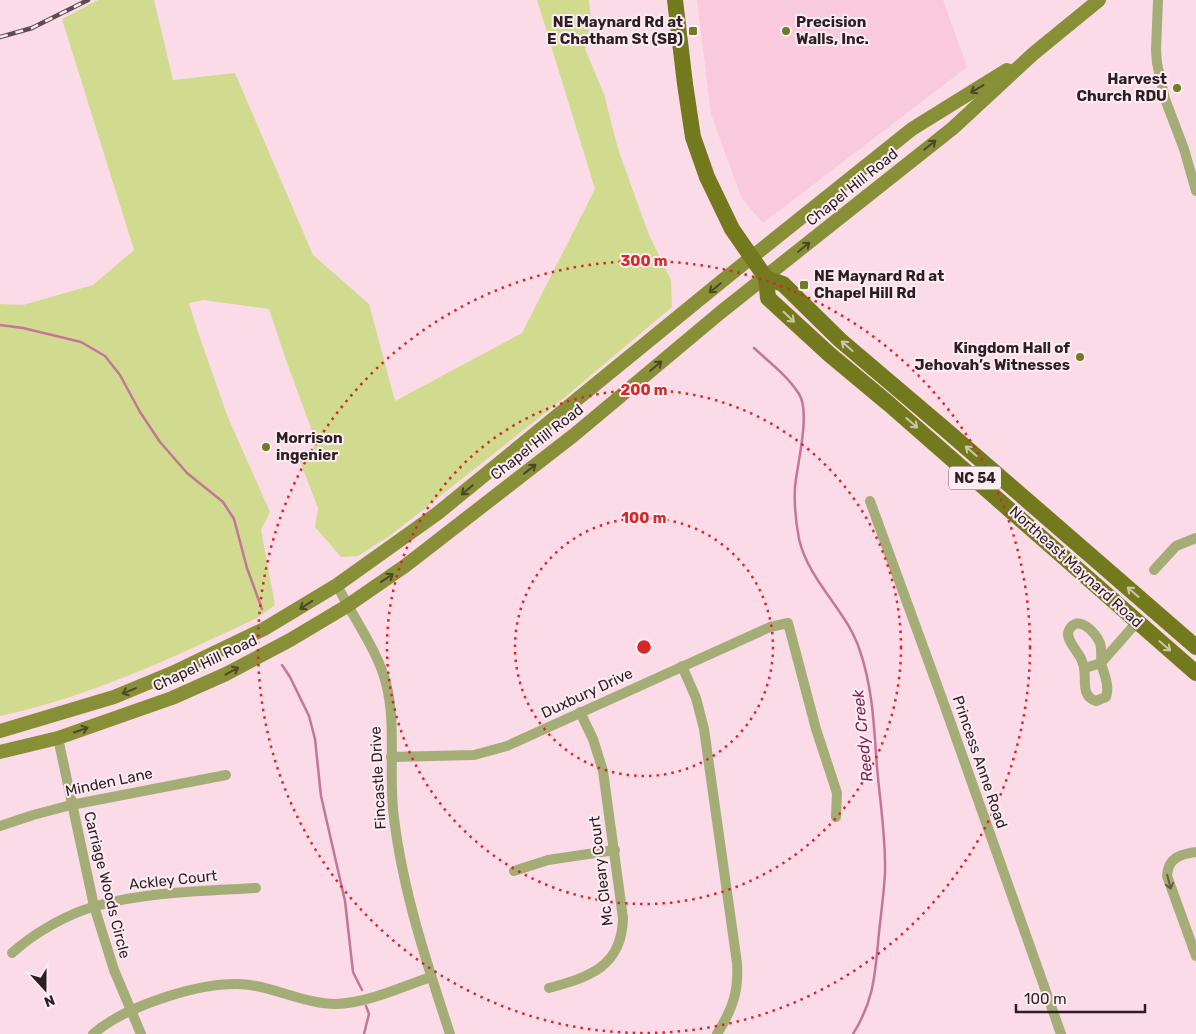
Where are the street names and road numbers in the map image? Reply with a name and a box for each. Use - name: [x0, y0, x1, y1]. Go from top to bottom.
- street label: Chapel Hill Road: [802, 144, 902, 230]
- street label: Chapel Hill Road: [487, 400, 587, 484]
- road number: NC 54: [949, 466, 1001, 489]
- street label: Northeast Maynard Road: [1006, 502, 1146, 632]
- street label: Chapel Hill Road: [150, 631, 260, 695]
- street label: Duxbury Drive: [538, 664, 636, 722]
- street label: Princess Anne Road: [949, 693, 1011, 831]
- street label: Fincastle Drive: [366, 726, 390, 830]
- street label: Minden Lane: [64, 764, 154, 800]
- street label: Carriage Woods Circle: [80, 810, 134, 960]
- street label: Mc Cleary Court: [585, 815, 617, 927]
- street label: Ackley Court: [128, 866, 218, 894]

